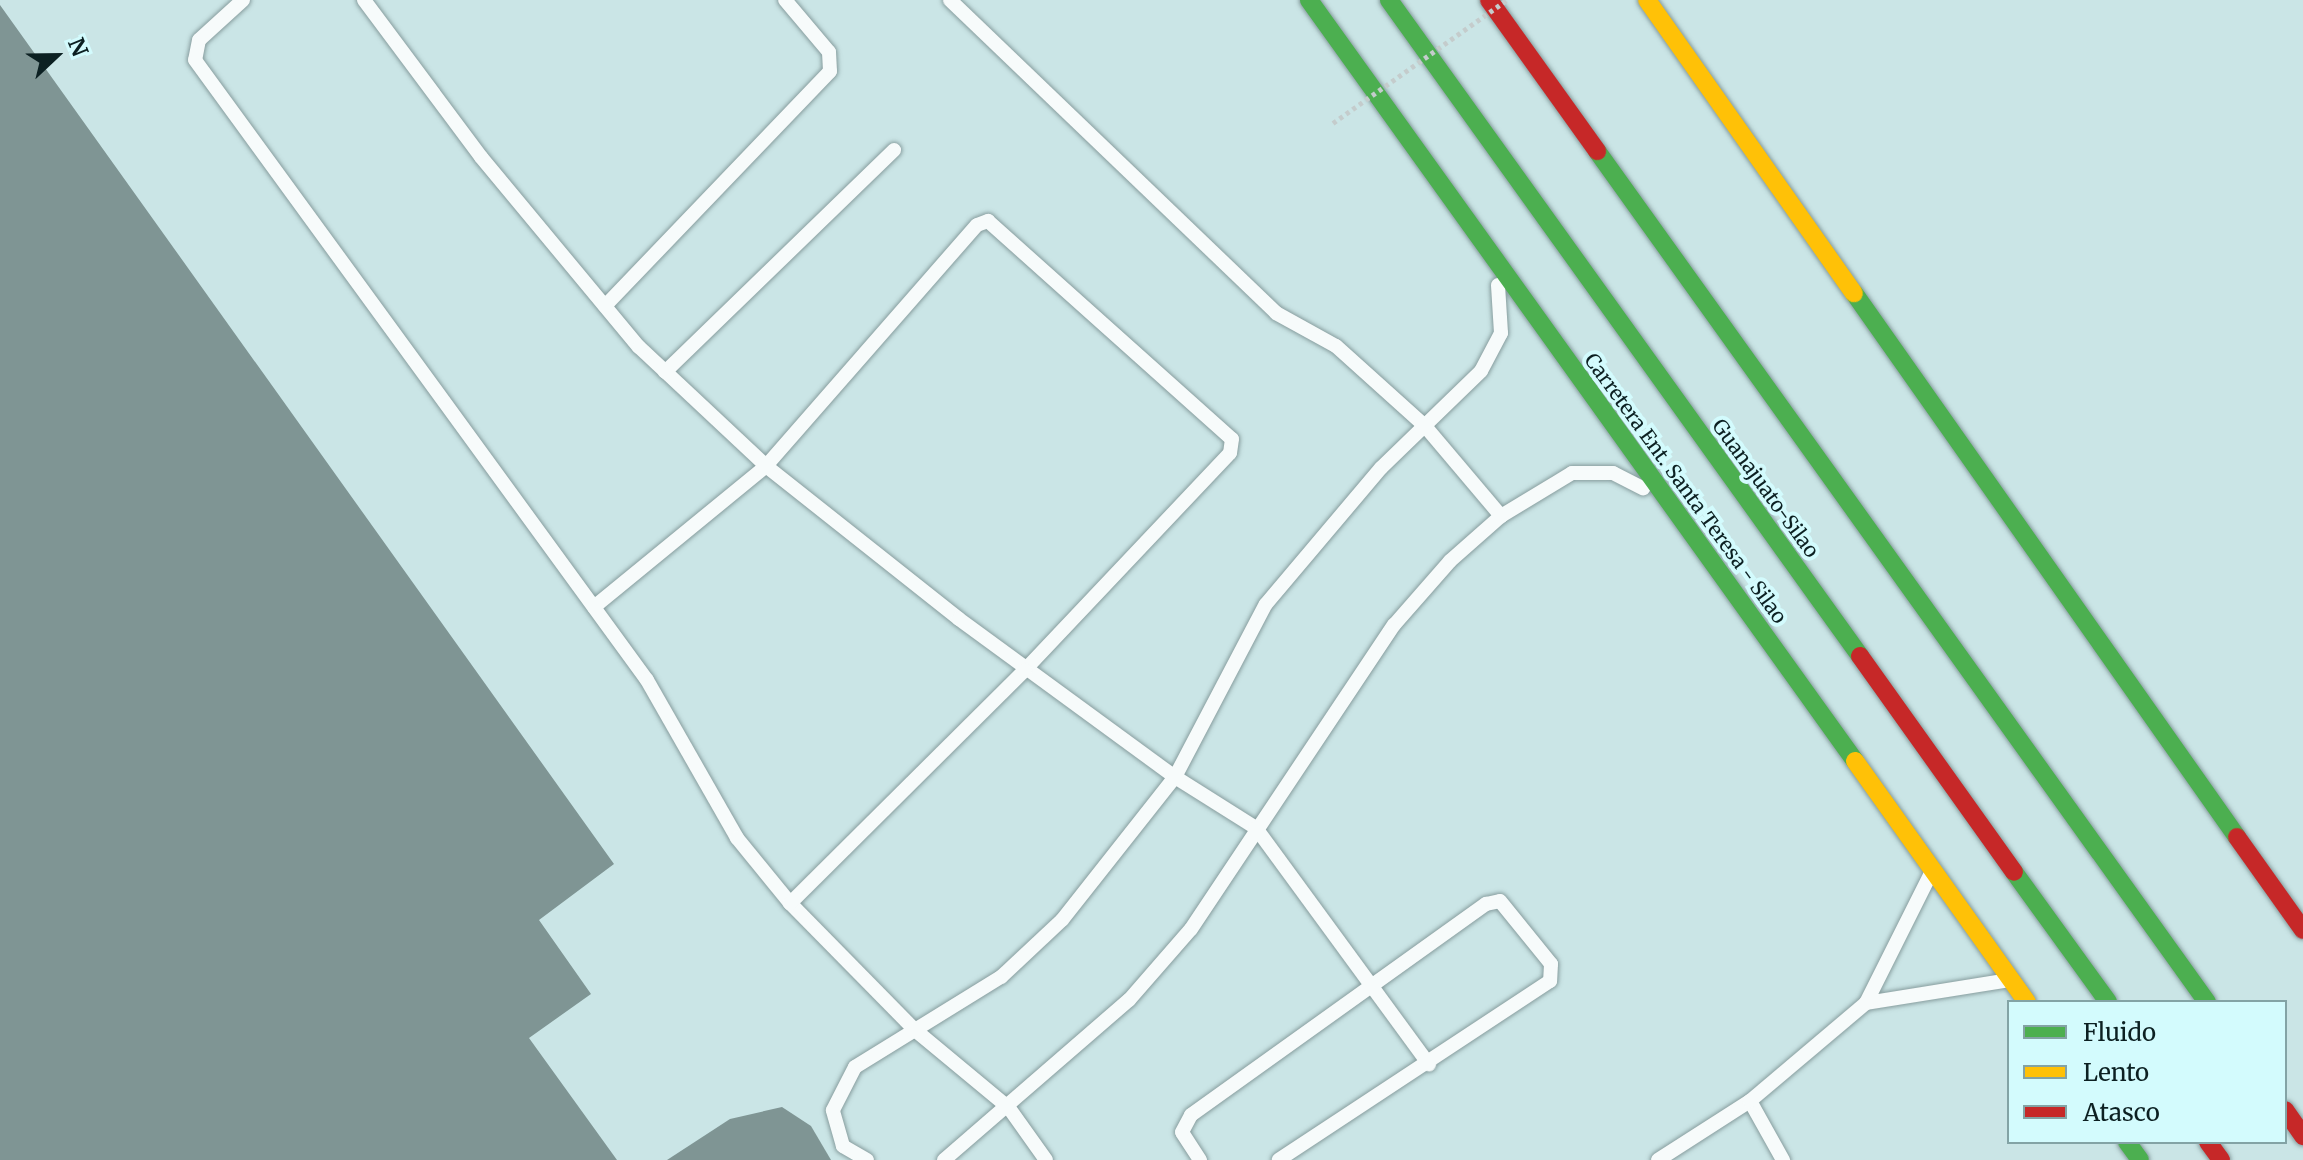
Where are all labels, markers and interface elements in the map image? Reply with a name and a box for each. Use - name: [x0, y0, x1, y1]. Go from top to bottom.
- north arrow: [16, 16, 96, 96]
- text: N: [62, 34, 94, 60]
- street label: Carretera Ent. Santa Teresa - Silao: [1580, 348, 1792, 628]
- street label: Guanajuato-Silao: [1708, 414, 1824, 562]
- legend: [2007, 1000, 2287, 1144]
- text: Fluido: [2083, 1017, 2156, 1048]
- text: Lento: [2083, 1057, 2149, 1088]
- text: Atasco: [2083, 1097, 2160, 1128]

